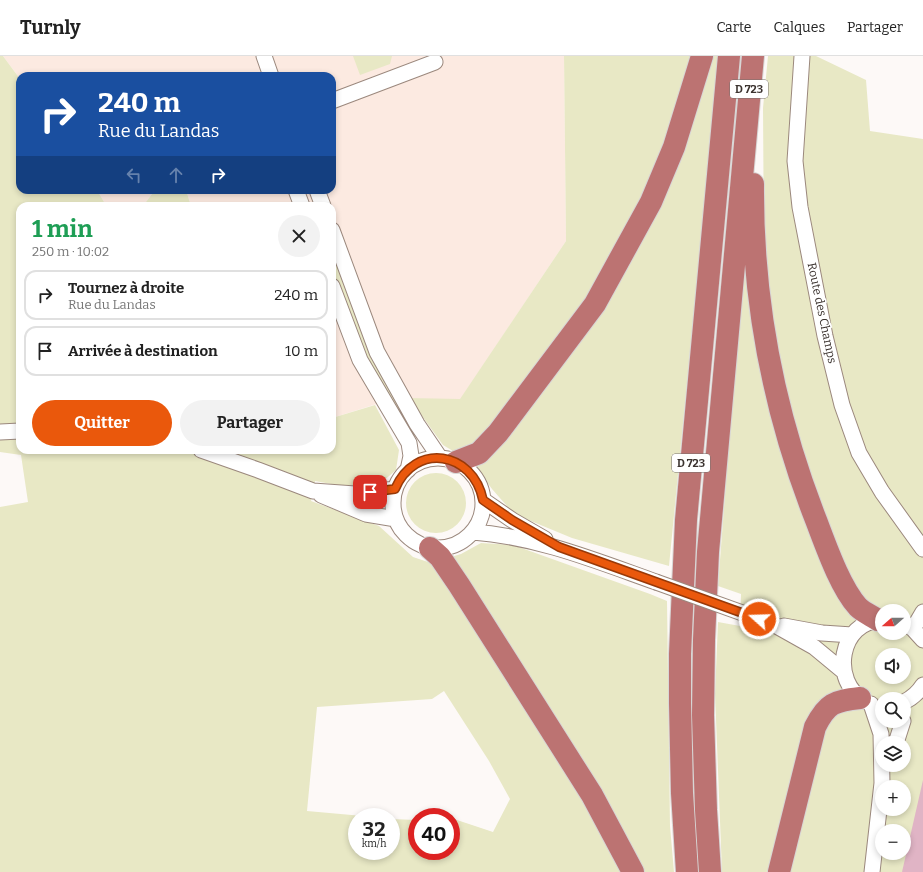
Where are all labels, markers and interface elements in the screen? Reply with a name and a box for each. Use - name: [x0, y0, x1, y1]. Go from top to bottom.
- text: Turnly: [20, 16, 81, 39]
- text: Carte: [716, 19, 752, 36]
- text: Calques: [774, 19, 825, 36]
- text: Partager: [847, 19, 903, 36]
- road number: D 723: [730, 80, 768, 98]
- text: 240 m: [98, 86, 180, 119]
- icon: right: [32, 88, 84, 140]
- text: Rue du Landas: [98, 120, 219, 142]
- icon: left: [123, 164, 145, 186]
- icon: ahead: [165, 164, 187, 186]
- icon: right: [207, 164, 229, 186]
- text: 1 min: [32, 215, 93, 243]
- button: close: [278, 215, 320, 257]
- text: 250 m · 10:02: [32, 244, 109, 259]
- street label: Route des Champs: [804, 261, 840, 365]
- text: Tournez à droite: [68, 279, 184, 297]
- icon: right: [34, 284, 56, 306]
- text: 240 m: [274, 286, 318, 304]
- text: Rue du Landas: [68, 297, 156, 312]
- icon: arrive: [34, 340, 56, 362]
- text: Arrivée à destination: [68, 342, 218, 360]
- text: 10 m: [285, 342, 318, 360]
- button: Quitter: [32, 400, 172, 446]
- button: Partager: [180, 400, 320, 446]
- road number: D 723: [672, 454, 710, 472]
- pin: [353, 475, 387, 509]
- icon: arrive: [359, 481, 381, 503]
- position arrow: [738, 598, 780, 640]
- north arrow: [875, 604, 911, 640]
- map controls: [875, 604, 911, 860]
- button: sound: [875, 648, 911, 684]
- button: search: [875, 692, 911, 728]
- button: layers: [875, 736, 911, 772]
- button: +: [875, 780, 911, 816]
- speed limit sign: 40: [408, 808, 460, 860]
- text: 32: [363, 817, 385, 841]
- button: −: [875, 824, 911, 860]
- text: km/h: [362, 838, 386, 850]

